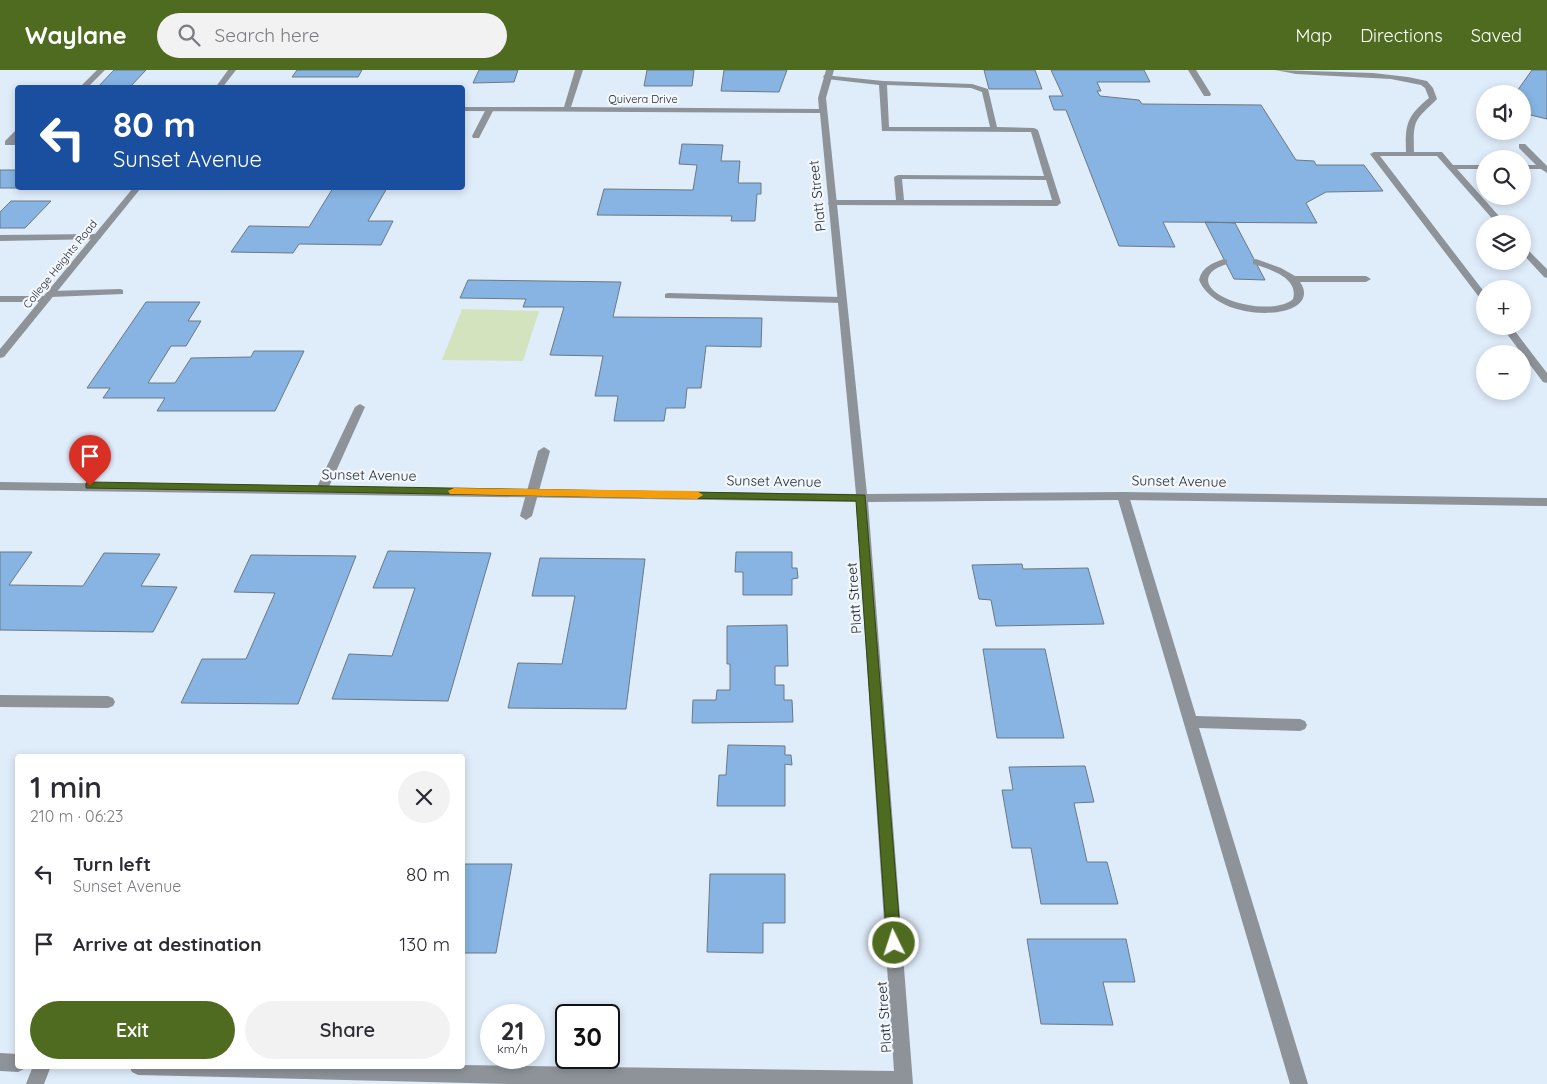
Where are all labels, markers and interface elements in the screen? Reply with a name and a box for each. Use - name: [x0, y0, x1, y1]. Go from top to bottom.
- search box: [157, 13, 507, 58]
- text: Waylane: [25, 20, 127, 50]
- icon: search: [175, 21, 203, 49]
- text: Search here: [215, 23, 319, 47]
- text: Map: [1295, 24, 1332, 47]
- text: Directions: [1360, 24, 1443, 47]
- text: Saved: [1471, 24, 1522, 47]
- map controls: [1476, 85, 1531, 400]
- button: sound: [1476, 85, 1531, 140]
- street label: Quivera Drive: [608, 92, 678, 106]
- text: 80 m: [113, 102, 196, 146]
- icon: left: [30, 105, 95, 170]
- text: Sunset Avenue: [113, 145, 262, 173]
- button: search: [1476, 150, 1531, 205]
- street label: Platt Street: [804, 159, 830, 233]
- button: layers: [1476, 215, 1531, 270]
- street label: College Heights Road: [20, 217, 100, 311]
- button: +: [1476, 280, 1531, 335]
- button: −: [1476, 345, 1531, 400]
- pin: [69, 435, 111, 486]
- icon: arrive: [76, 442, 104, 470]
- street label: Sunset Avenue: [321, 465, 417, 485]
- street label: Sunset Avenue: [726, 471, 822, 491]
- street label: Sunset Avenue: [1131, 471, 1227, 491]
- street label: Platt Street: [843, 561, 865, 634]
- text: 1 min: [30, 768, 102, 806]
- button: close: [398, 771, 450, 823]
- text: 210 m · 06:23: [30, 806, 124, 826]
- text: Turn left: [73, 852, 151, 876]
- icon: left: [30, 860, 58, 888]
- text: 80 m: [406, 862, 450, 886]
- text: Sunset Avenue: [73, 876, 181, 896]
- position arrow: [867, 916, 919, 968]
- icon: arrive: [30, 930, 58, 958]
- text: Arrive at destination: [73, 932, 262, 956]
- text: 130 m: [399, 932, 450, 956]
- street label: Platt Street: [873, 980, 895, 1053]
- button: Exit: [30, 1001, 235, 1059]
- button: Share: [245, 1001, 450, 1059]
- speed limit sign: 30: [555, 1004, 620, 1069]
- text: 21: [501, 1015, 524, 1046]
- text: km/h: [497, 1041, 528, 1056]

